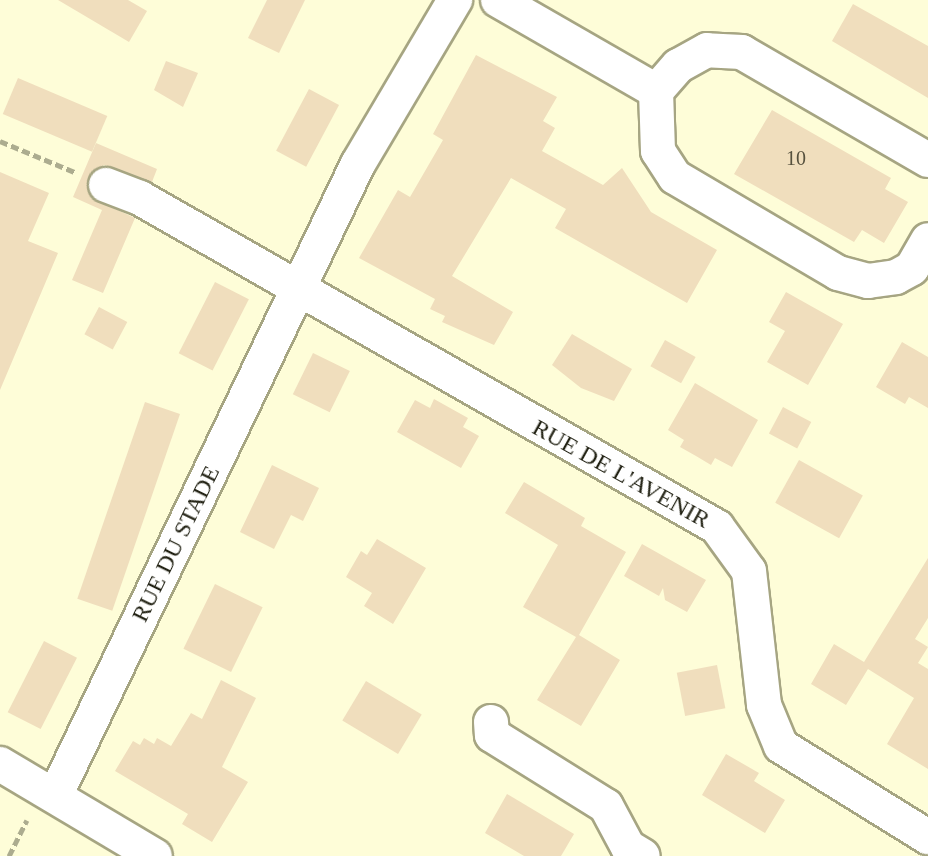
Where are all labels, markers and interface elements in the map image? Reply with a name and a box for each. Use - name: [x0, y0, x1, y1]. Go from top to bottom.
- house number: 10: [786, 146, 806, 170]
- street label: RUE DE L'AVENIR: [527, 413, 715, 535]
- street label: RUE DU STADE: [126, 461, 226, 627]

